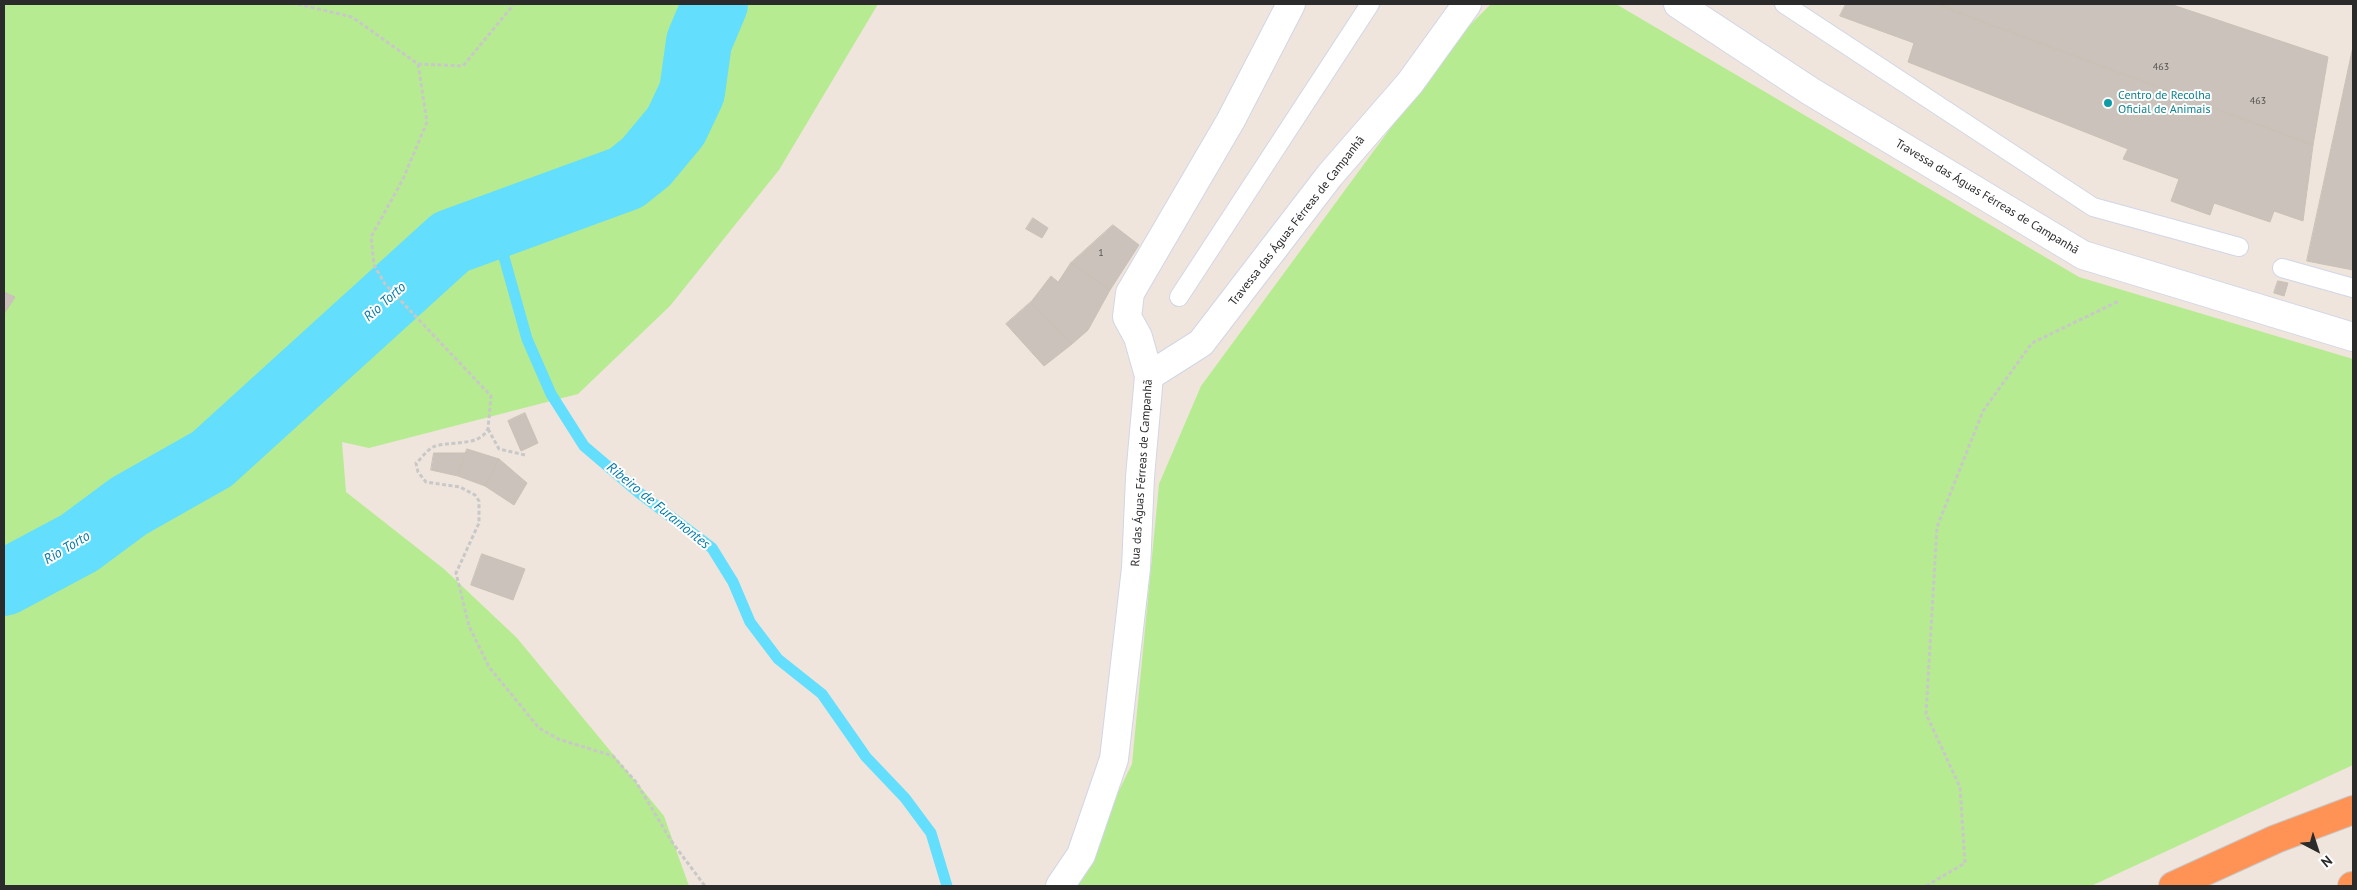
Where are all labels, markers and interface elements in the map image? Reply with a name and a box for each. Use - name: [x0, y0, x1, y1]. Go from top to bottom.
- house number: 463: [2153, 61, 2169, 73]
- place label: Centro de Recolha Oficial de Animais: [2118, 89, 2211, 117]
- house number: 463: [2250, 95, 2266, 107]
- marker: Centro de Recolha Oficial de Animais: [2102, 97, 2114, 109]
- street label: Travessa das Águas Férreas de Campanhã: [1226, 133, 1368, 309]
- street label: Travessa das Águas Férreas de Campanhã: [1893, 136, 2081, 258]
- house number: 1: [1098, 247, 1104, 259]
- water label: Rio Torto: [360, 279, 410, 325]
- street label: Rua das Águas Férreas de Campanhã: [1128, 379, 1156, 567]
- water label: Ribeiro de Furamontes: [603, 459, 713, 553]
- water label: Rio Torto: [41, 528, 93, 568]
- north arrow: [2292, 825, 2342, 875]
- text: N: [2317, 852, 2336, 871]

